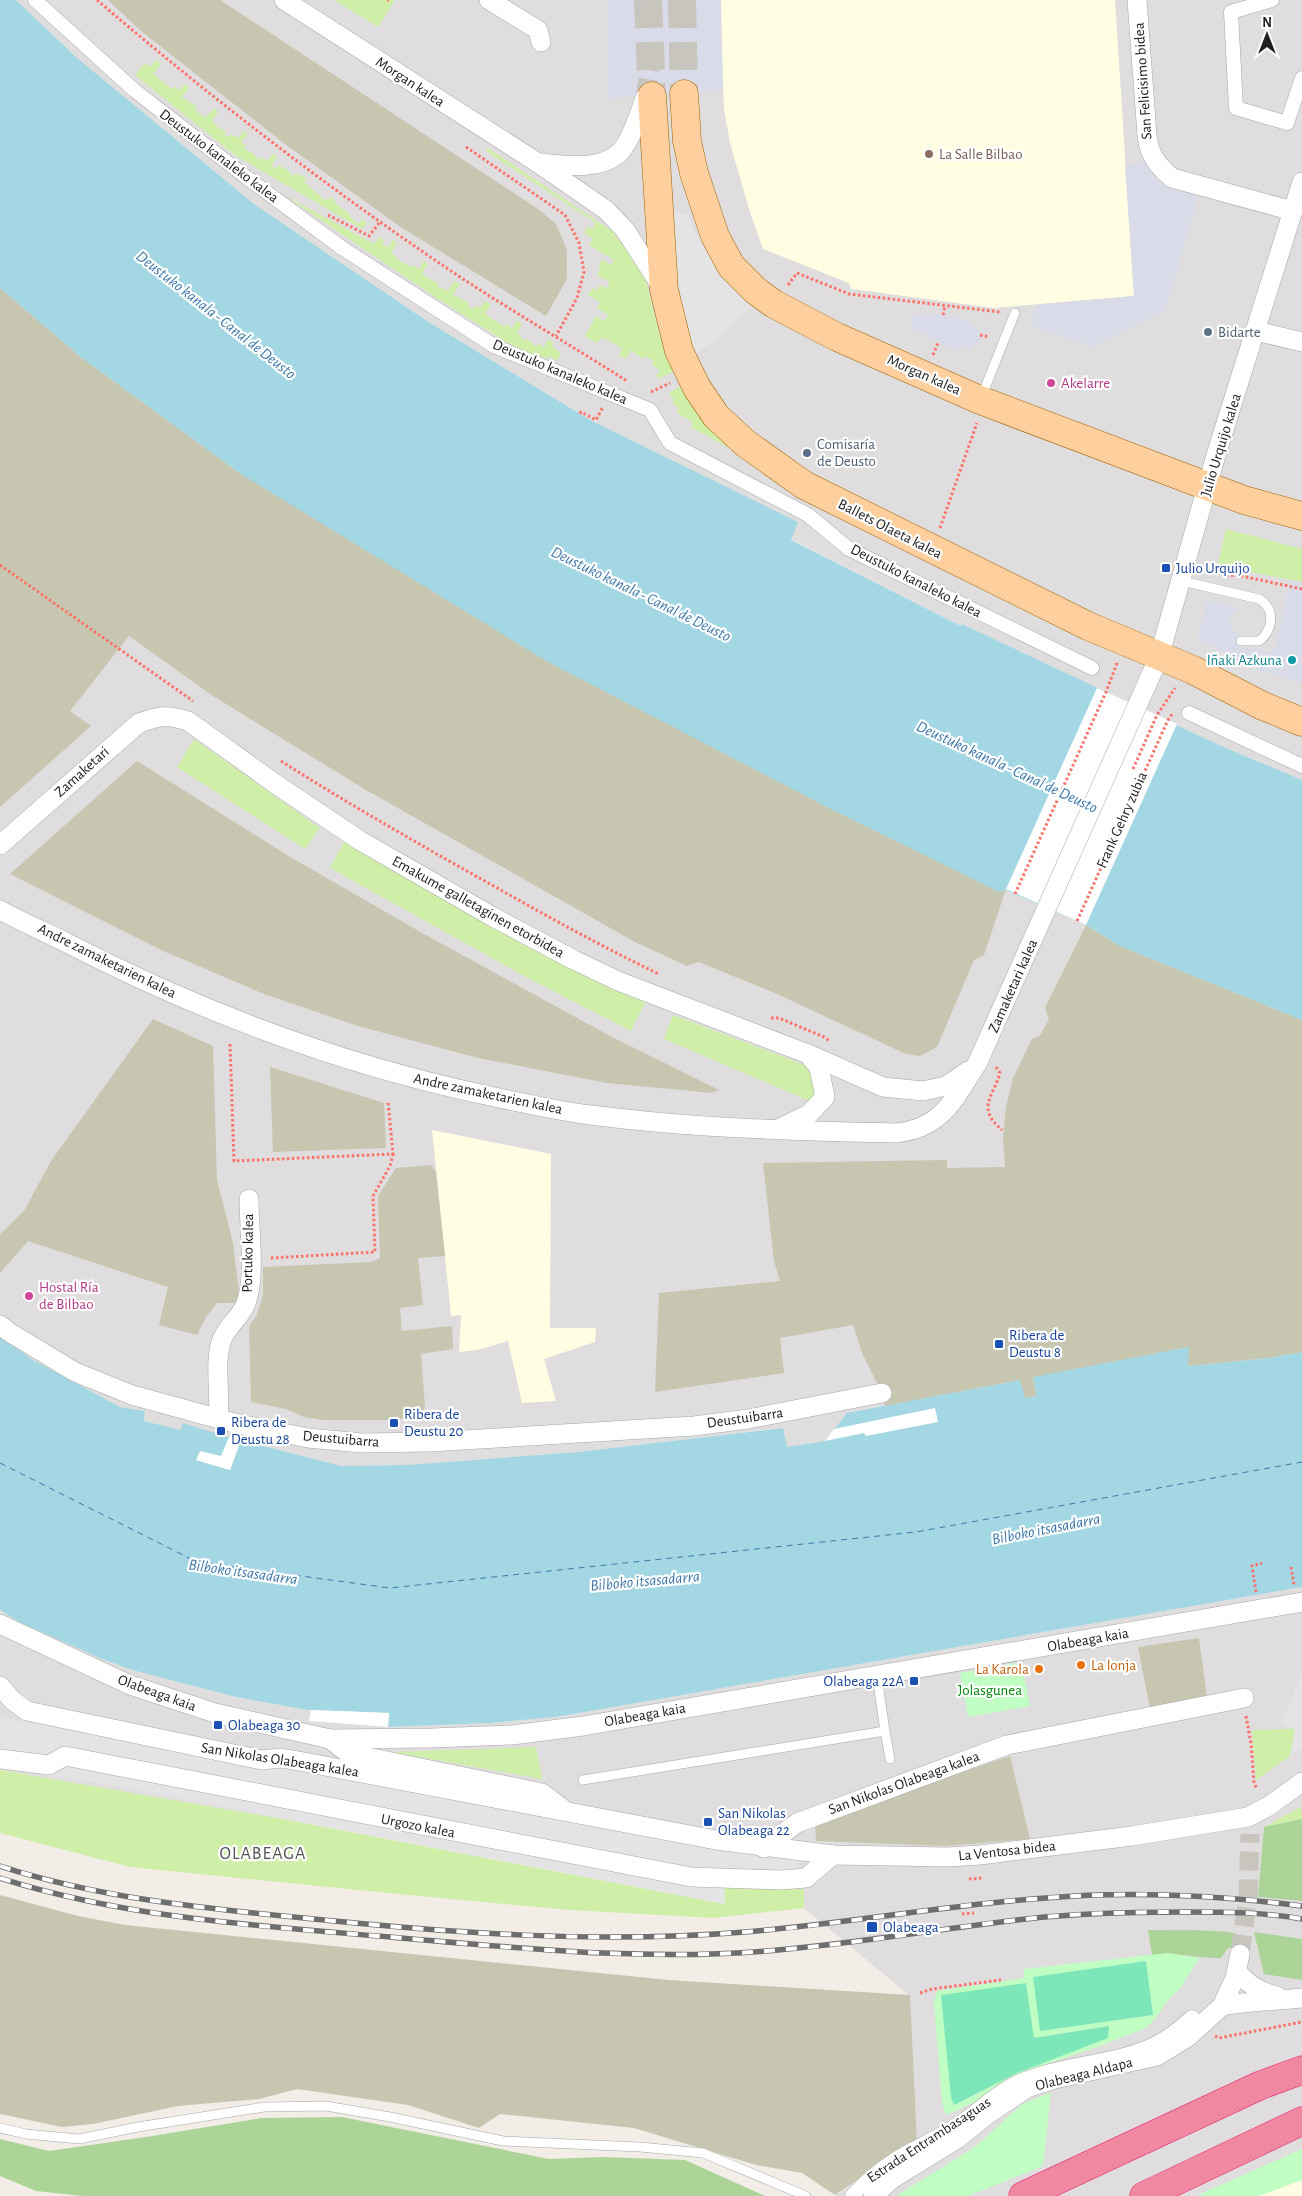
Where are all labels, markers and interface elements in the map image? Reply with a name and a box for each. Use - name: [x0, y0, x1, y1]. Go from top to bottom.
- north arrow: [1242, 10, 1292, 60]
- text: N: [1262, 16, 1272, 30]
- street label: San Felicisimo bidea: [1131, 22, 1155, 140]
- street label: Morgan kalea: [373, 54, 447, 110]
- street label: Deustuko kanaleko kalea: [157, 106, 281, 206]
- place label: La Salle Bilbao: [939, 147, 1023, 162]
- marker: La Salle Bilbao: [923, 148, 935, 160]
- water label: Deustuko kanala - Canal de Deusto: [133, 248, 299, 382]
- place label: Bidarte: [1218, 325, 1261, 340]
- marker: Bidarte: [1202, 326, 1214, 338]
- street label: Deustuko kanaleko kalea: [490, 337, 630, 407]
- street label: Morgan kalea: [885, 352, 963, 398]
- place label: Akelarre: [1061, 376, 1110, 391]
- marker: Akelarre: [1045, 377, 1057, 389]
- street label: Julio Urquijo kalea: [1198, 392, 1244, 498]
- place label: Comisaría de Deusto: [817, 437, 876, 469]
- marker: Comisaría de Deusto: [801, 447, 813, 459]
- street label: Ballets Olaeta kalea: [836, 496, 944, 562]
- street label: Deustuko kanaleko kalea: [848, 541, 984, 621]
- water label: Deustuko kanala - Canal de Deusto: [549, 543, 734, 645]
- place label: Julio Urquijo: [1176, 561, 1250, 576]
- marker: Julio Urquijo: [1160, 562, 1172, 574]
- place label: Iñaki Azkuna: [1207, 653, 1282, 668]
- marker: Iñaki Azkuna: [1286, 654, 1298, 666]
- water label: Deustuko kanala - Canal de Deusto: [914, 718, 1100, 816]
- street label: Zamaketari: [52, 744, 112, 800]
- street label: Frank Gehry zubia: [1094, 769, 1150, 870]
- street label: Emakume galletaginen etorbidea: [389, 853, 567, 961]
- street label: Andre zamaketarien kalea: [35, 921, 179, 1001]
- street label: Zamaketari kalea: [986, 937, 1040, 1035]
- street label: Andre zamaketarien kalea: [412, 1071, 564, 1117]
- street label: Portuko kalea: [240, 1213, 256, 1293]
- place label: Hostal Ría de Bilbao: [39, 1280, 99, 1312]
- marker: Hostal Ría de Bilbao: [23, 1290, 35, 1302]
- place label: Ribera de Deustu 8: [1009, 1328, 1064, 1360]
- marker: Ribera de Deustu 8: [993, 1338, 1005, 1350]
- street label: Deustuibarra: [706, 1405, 784, 1431]
- place label: Ribera de Deustu 20: [404, 1407, 464, 1439]
- place label: Ribera de Deustu 28: [231, 1415, 290, 1447]
- marker: Ribera de Deustu 20: [388, 1417, 400, 1429]
- marker: Ribera de Deustu 28: [215, 1425, 227, 1437]
- street label: Deustuibarra: [302, 1428, 380, 1450]
- water label: Bilboko itsasadarra: [991, 1511, 1101, 1547]
- water label: Bilboko itsasadarra: [187, 1556, 299, 1588]
- water label: Bilboko itsasadarra: [590, 1568, 700, 1594]
- street label: Olabeaga kaia: [1046, 1625, 1130, 1655]
- place label: La lonja: [1091, 1658, 1136, 1673]
- marker: La lonja: [1075, 1659, 1087, 1671]
- place label: La Karola: [976, 1662, 1029, 1677]
- marker: La Karola: [1033, 1663, 1045, 1675]
- street label: Olabeaga kaia: [116, 1672, 198, 1714]
- place label: Olabeaga 22A: [823, 1674, 904, 1689]
- marker: Olabeaga 22A: [908, 1675, 920, 1687]
- park label: Jolasgunea: [958, 1683, 1022, 1698]
- street label: Olabeaga kaia: [603, 1700, 687, 1730]
- place label: Olabeaga 30: [228, 1718, 300, 1733]
- marker: Olabeaga 30: [212, 1719, 224, 1731]
- street label: San Nikolas Olabeaga kalea: [200, 1740, 360, 1780]
- street label: San Nikolas Olabeaga kalea: [826, 1749, 982, 1817]
- place label: San Nikolas Olabeaga 22: [718, 1806, 790, 1838]
- street label: Urgozo kalea: [380, 1811, 456, 1841]
- marker: San Nikolas Olabeaga 22: [702, 1816, 714, 1828]
- street label: La Ventosa bidea: [958, 1838, 1057, 1864]
- district label: OLABEAGA: [219, 1845, 307, 1863]
- marker: Olabeaga: [865, 1920, 879, 1934]
- place label: Olabeaga: [883, 1920, 939, 1935]
- street label: Olabeaga Aldapa: [1034, 2055, 1134, 2093]
- street label: Estrada Entrambasaguas: [865, 2094, 993, 2186]

